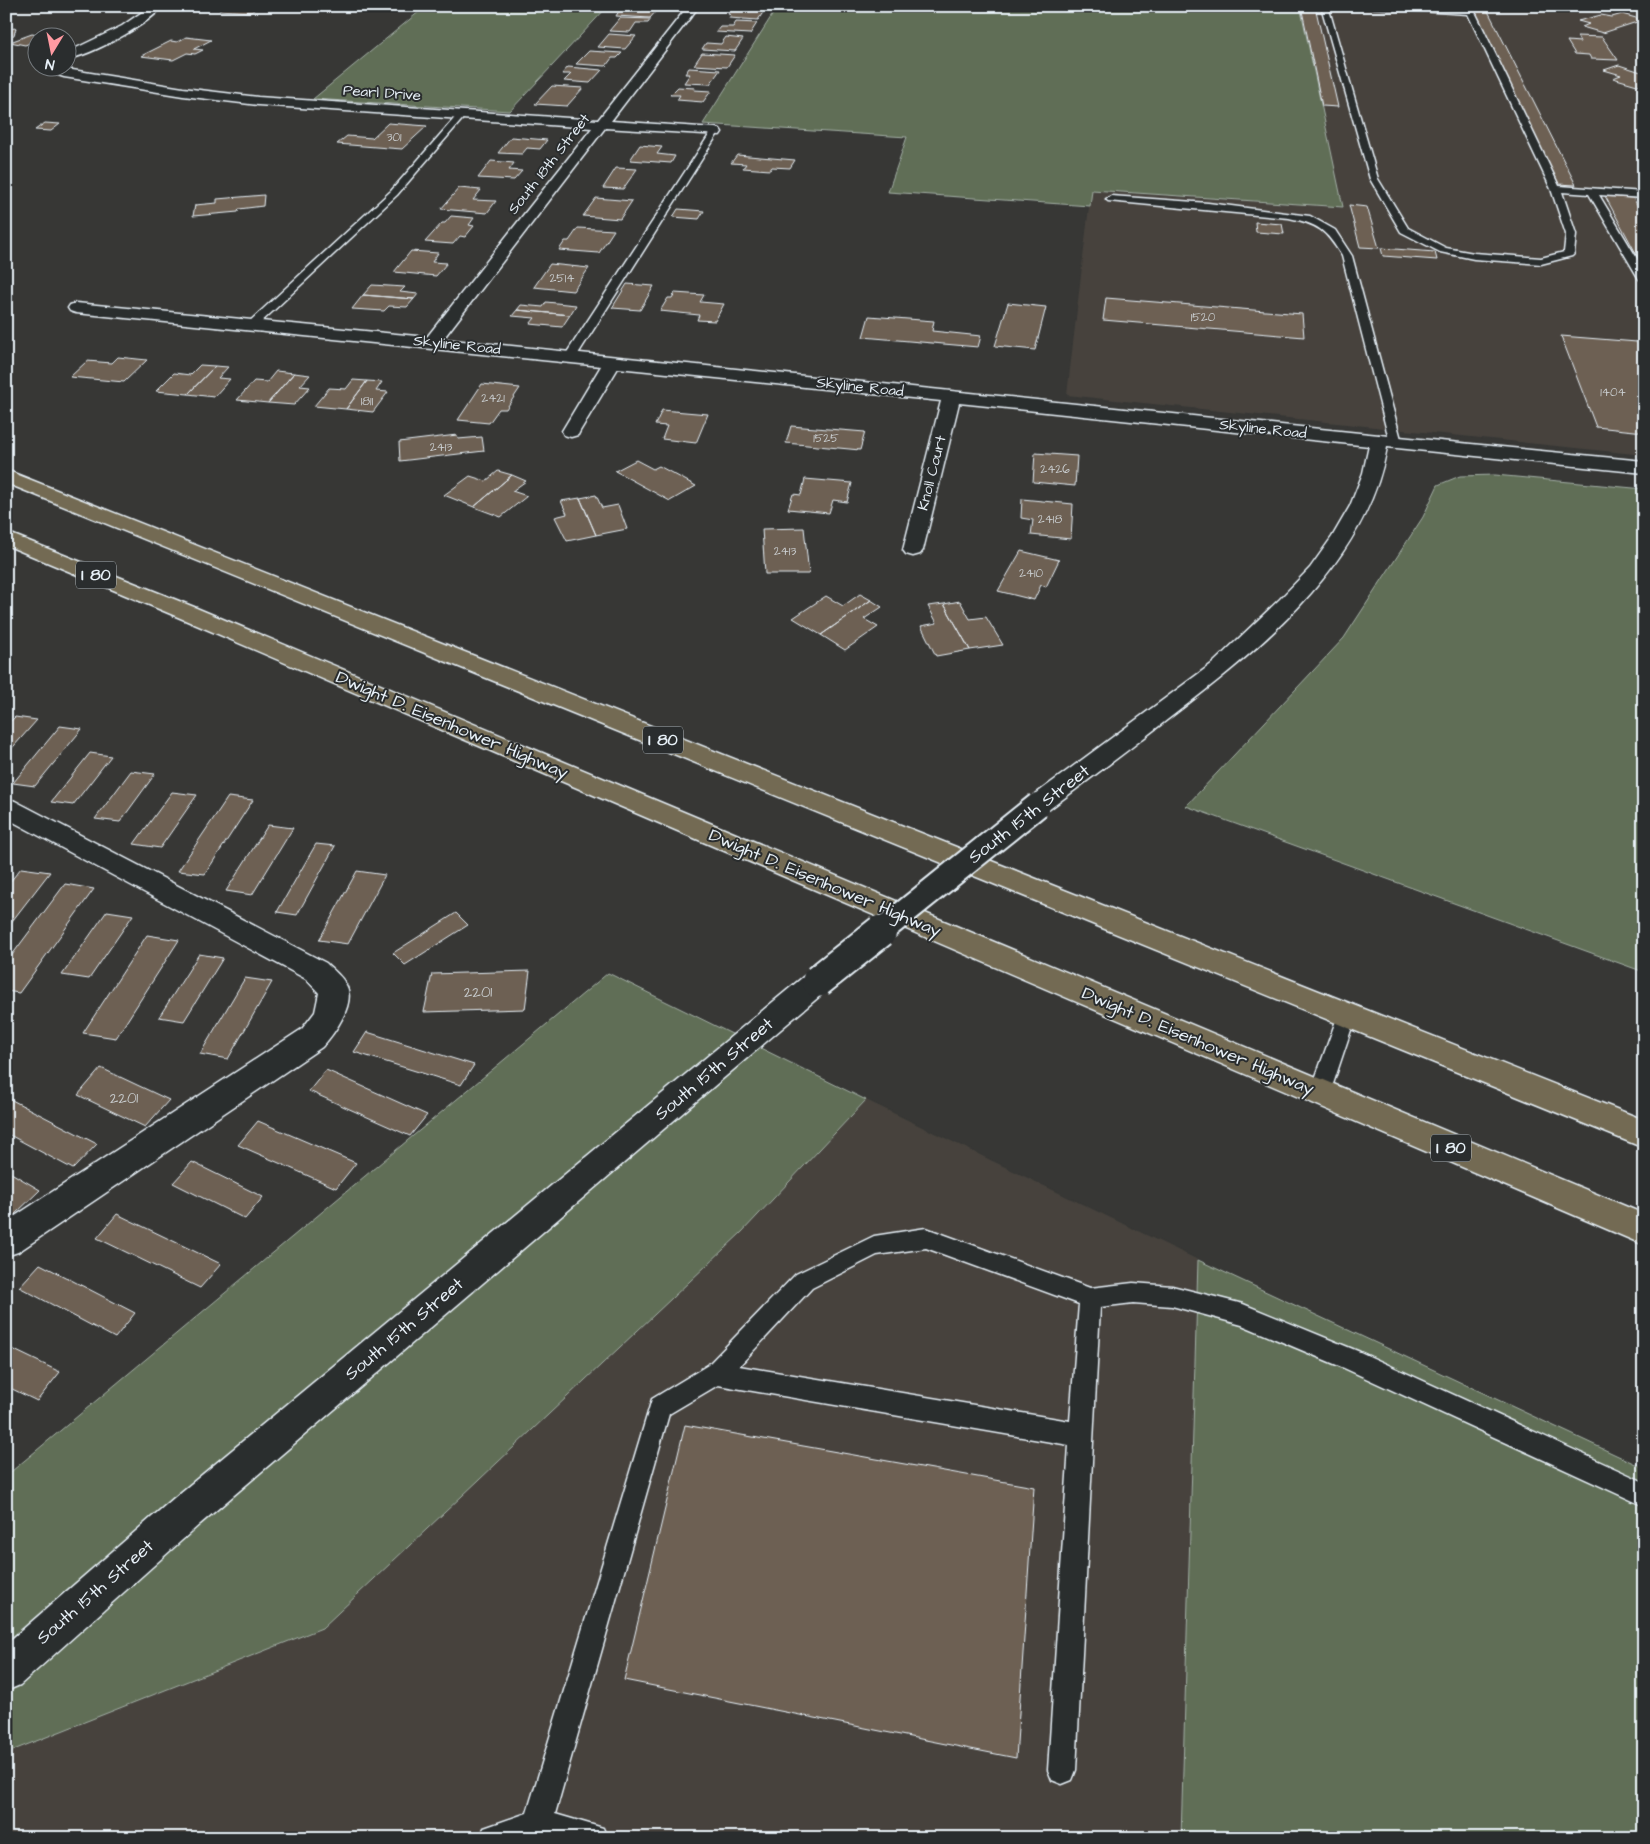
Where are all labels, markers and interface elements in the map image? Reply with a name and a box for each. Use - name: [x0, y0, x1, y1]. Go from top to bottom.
- north arrow: [28, 28, 78, 78]
- text: N: [44, 53, 56, 74]
- street label: Pearl Drive: [342, 80, 422, 106]
- street label: South 18th Street: [503, 109, 595, 219]
- house number: 301: [386, 129, 402, 146]
- house number: 2514: [549, 270, 575, 287]
- house number: 1520: [1191, 309, 1216, 326]
- street label: Skyline Road: [412, 330, 502, 361]
- street label: Skyline Road: [815, 372, 905, 403]
- house number: 1404: [1600, 384, 1626, 401]
- house number: 2421: [481, 390, 505, 407]
- house number: 1811: [361, 393, 374, 410]
- street label: Skyline Road: [1218, 414, 1308, 445]
- house number: 1525: [813, 430, 839, 447]
- street label: Knoll Court: [913, 433, 951, 513]
- house number: 2413: [430, 439, 452, 456]
- house number: 2426: [1040, 461, 1070, 478]
- house number: 2418: [1038, 511, 1062, 528]
- house number: 2413: [774, 543, 796, 560]
- road number: I 80: [76, 562, 116, 588]
- house number: 2410: [1019, 565, 1044, 582]
- street label: Dwight D. Eisenhower Highway: [332, 665, 572, 786]
- road number: I 80: [643, 726, 683, 754]
- street label: South 15th Street: [963, 758, 1096, 869]
- street label: Dwight D. Eisenhower Highway: [705, 823, 945, 944]
- street label: Dwight D. Eisenhower Highway: [1078, 981, 1318, 1102]
- house number: 2201: [464, 982, 492, 1003]
- street label: South 15th Street: [649, 1011, 779, 1126]
- house number: 2201: [110, 1088, 138, 1109]
- road number: I 80: [1431, 1134, 1471, 1162]
- street label: South 15th Street: [339, 1271, 469, 1386]
- street label: South 15th Street: [31, 1533, 160, 1650]

